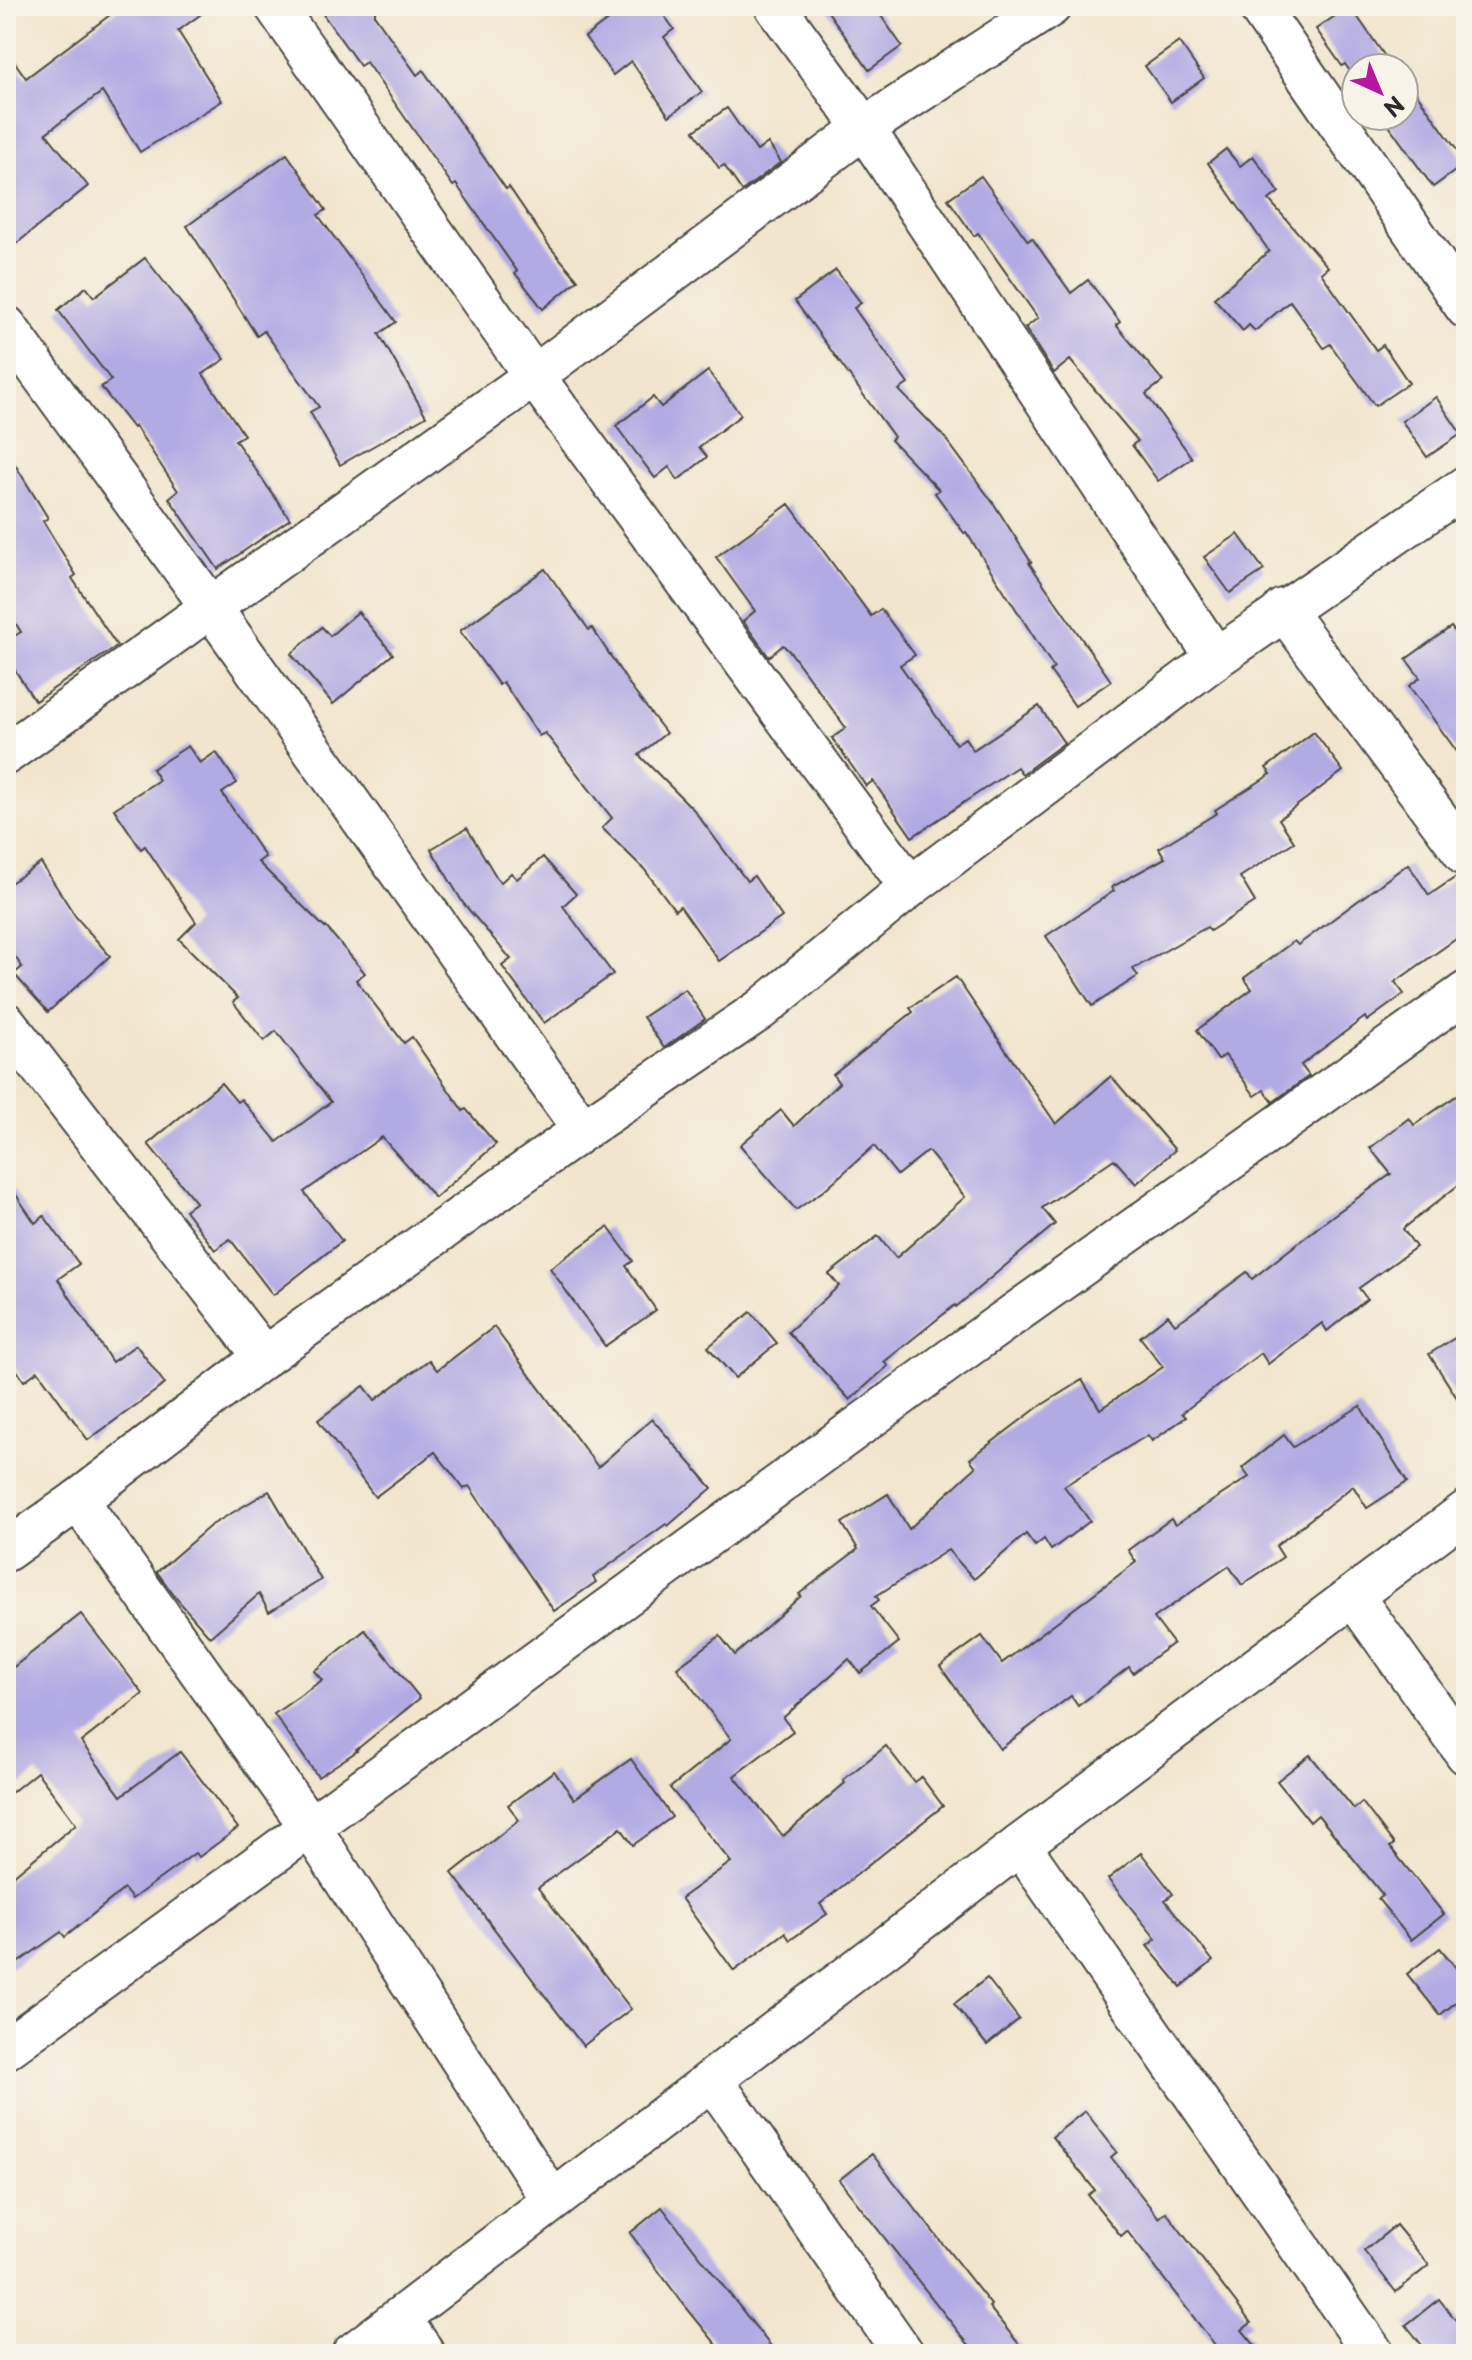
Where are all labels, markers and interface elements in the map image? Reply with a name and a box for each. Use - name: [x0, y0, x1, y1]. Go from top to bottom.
- north arrow: [1340, 52, 1420, 132]
- text: N: [1377, 90, 1413, 125]

